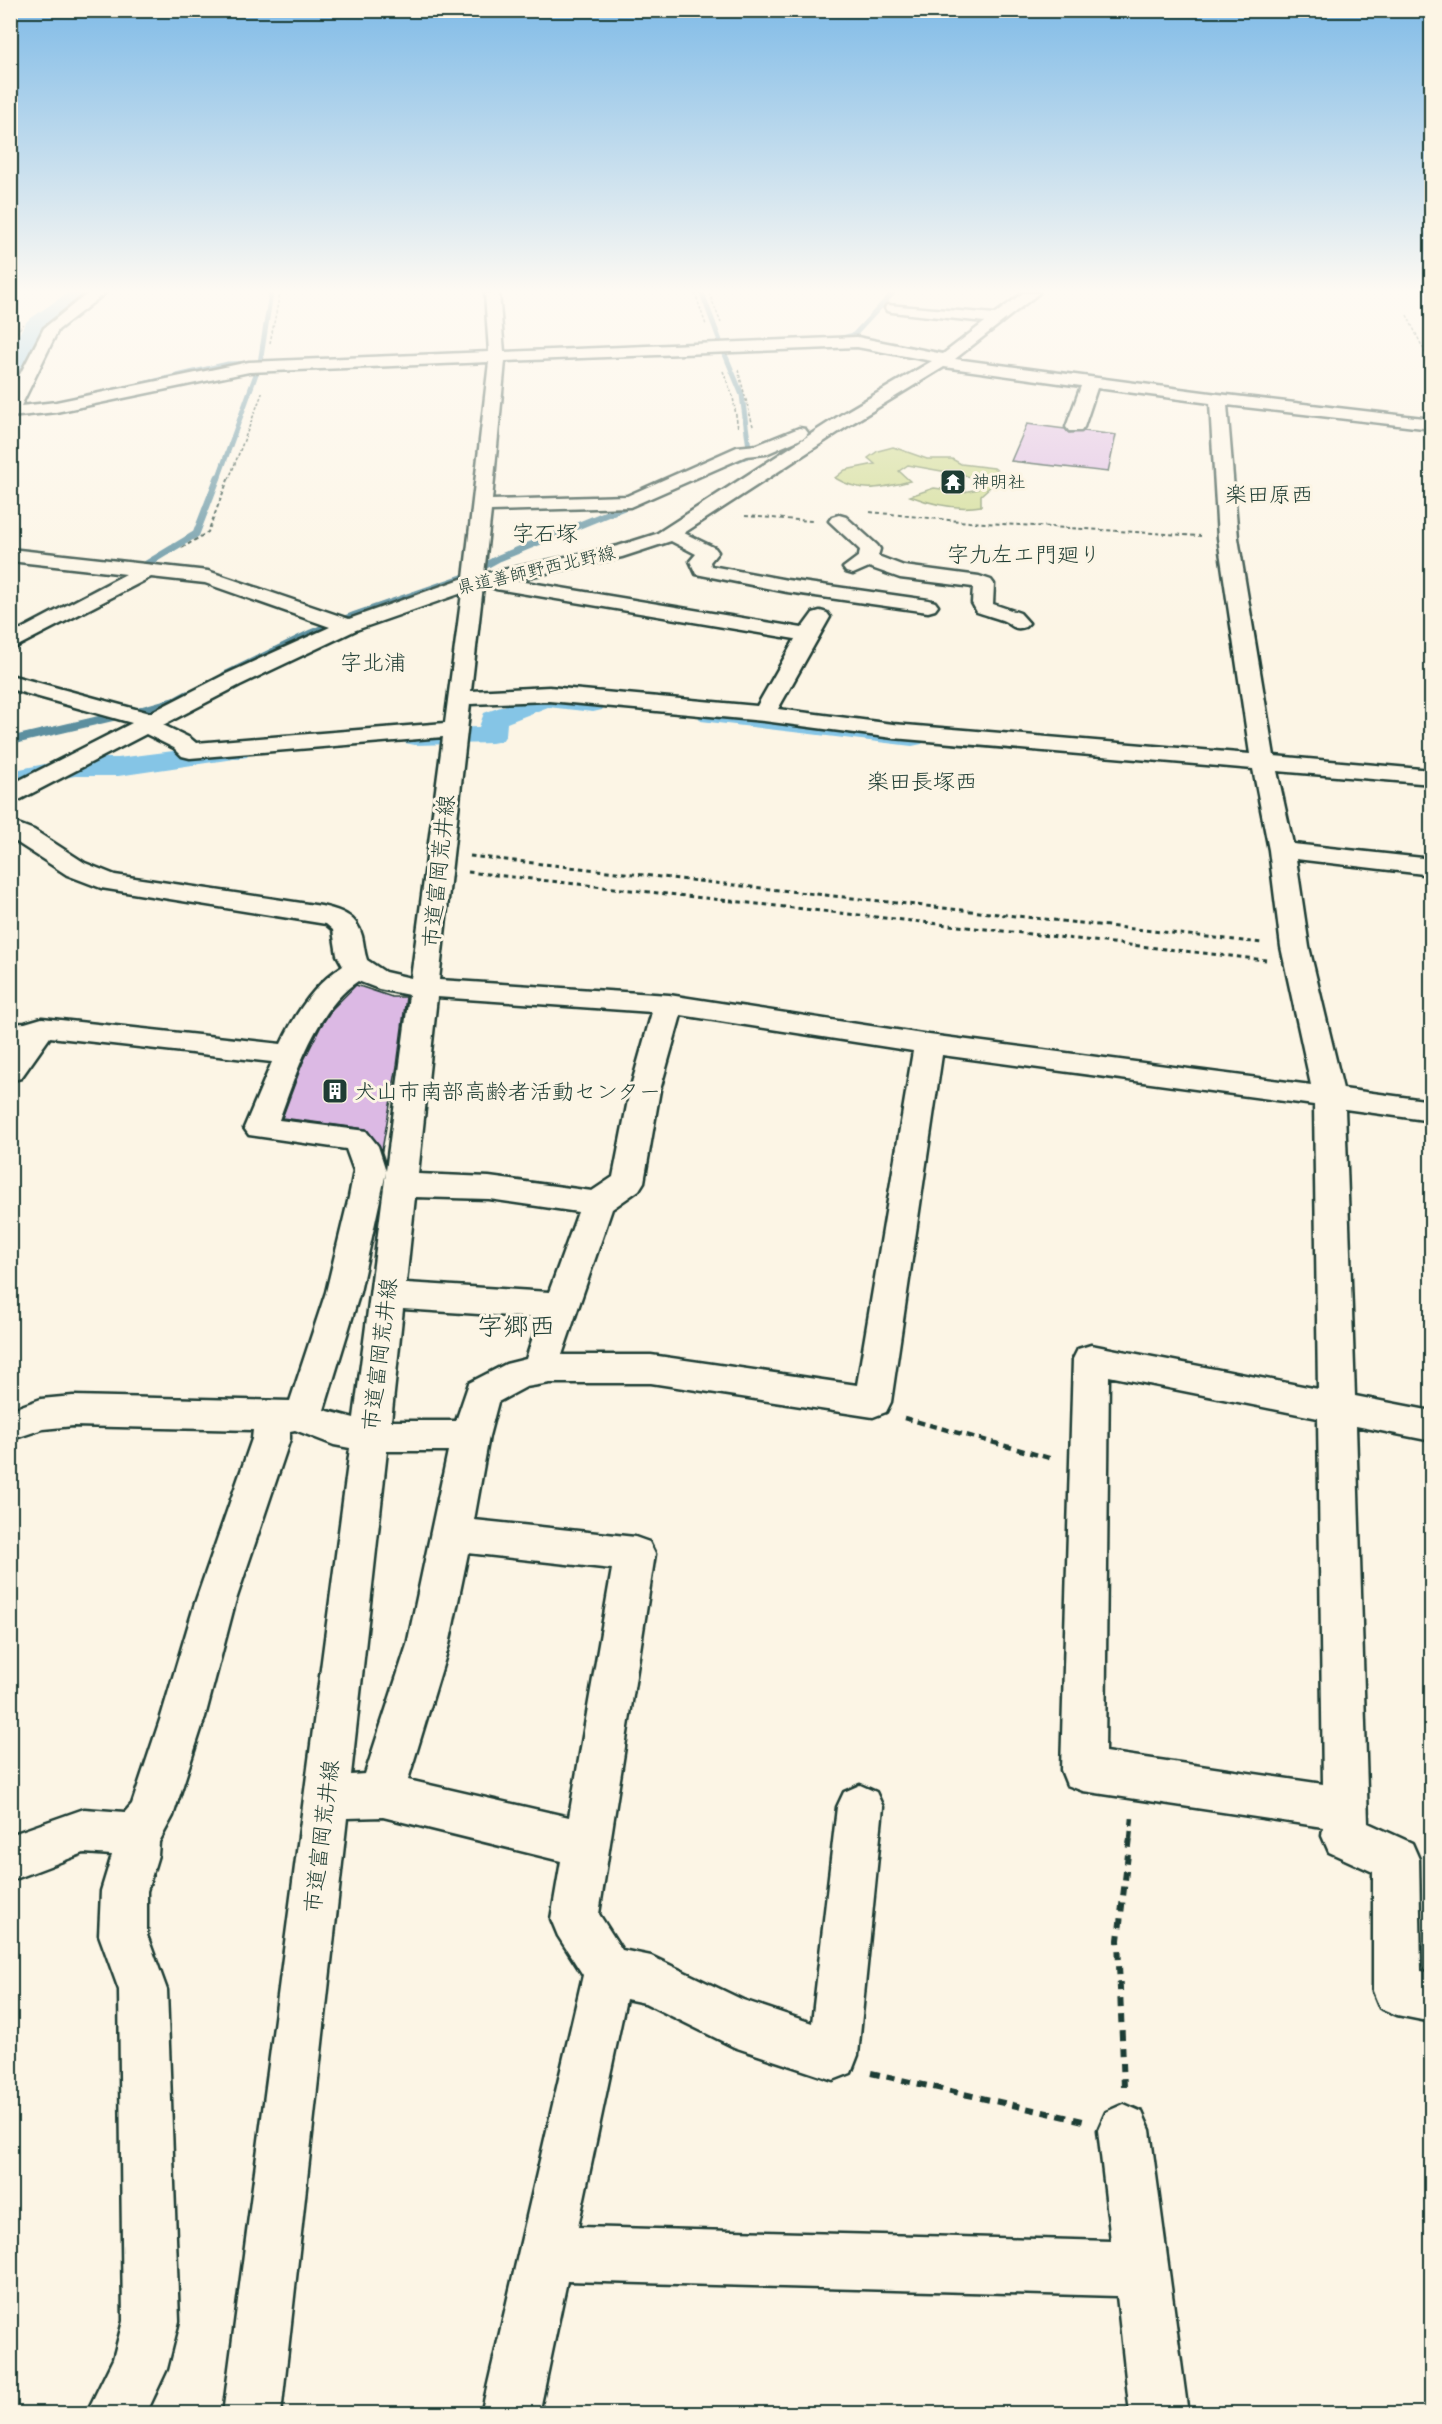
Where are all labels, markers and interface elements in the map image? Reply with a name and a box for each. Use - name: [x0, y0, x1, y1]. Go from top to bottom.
- temple icon: 神明社: [938, 467, 968, 497]
- place label: 神明社: [972, 470, 1026, 494]
- district label: 楽田原西: [1225, 480, 1313, 509]
- district label: 字石塚: [512, 519, 578, 548]
- street label: 県道善師野西北野線: [454, 540, 618, 600]
- district label: 字九左エ門廻り: [947, 540, 1101, 569]
- district label: 字北浦: [340, 648, 406, 677]
- district label: 楽田長塚西: [867, 767, 977, 796]
- street label: 市道富岡荒井線: [416, 793, 461, 949]
- building icon: 犬山市南部高齢者活動センター: [320, 1076, 350, 1106]
- place label: 犬山市南部高齢者活動センター: [354, 1077, 661, 1106]
- street label: 市道富岡荒井線: [356, 1276, 403, 1432]
- district label: 字郷西: [477, 1308, 555, 1343]
- street label: 市道富岡荒井線: [298, 1758, 345, 1914]

